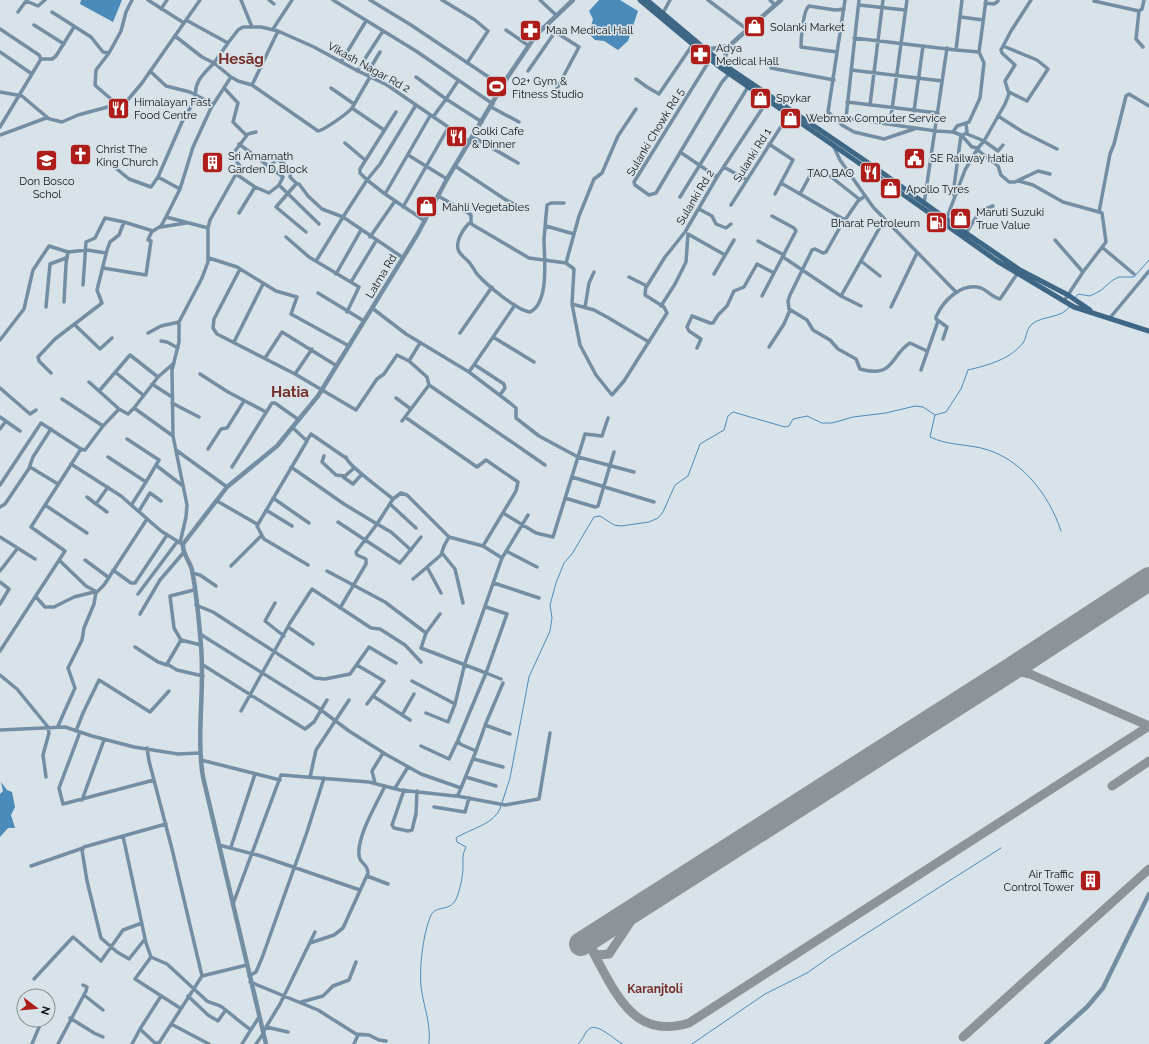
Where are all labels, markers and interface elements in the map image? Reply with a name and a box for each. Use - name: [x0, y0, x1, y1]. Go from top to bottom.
- shop icon: Solanki Market: [741, 14, 767, 40]
- pharmacy icon: Maa Medical Hall: [518, 17, 544, 43]
- place label: Solanki Market: [770, 21, 845, 34]
- place label: Maa Medical Hall: [546, 24, 633, 37]
- street label: Vikash Nagar Rd 2: [325, 39, 412, 96]
- pharmacy icon: Adya Medical Hall: [687, 41, 713, 67]
- place label: Adya Medical Hall: [716, 42, 779, 68]
- district label: Hesāg: [218, 50, 264, 68]
- sports icon: O2+ Gym & Fitness Studio: [484, 74, 510, 100]
- place label: O2+ Gym & Fitness Studio: [512, 75, 584, 101]
- shop icon: Spykar: [747, 85, 773, 111]
- street label: Sulanki Chowk Rd 5: [624, 86, 687, 179]
- place label: Spykar: [776, 92, 811, 105]
- restaurant icon: Himalayan Fast Food Centre: [105, 95, 131, 121]
- place label: Himalayan Fast Food Centre: [134, 96, 212, 122]
- shop icon: Webmax Computer Service: [778, 105, 804, 131]
- place label: Webmax Computer Service: [806, 112, 947, 125]
- restaurant icon: Golki Cafe & Dinner: [444, 124, 470, 150]
- place label: Golki Cafe & Dinner: [472, 125, 524, 151]
- street label: Sulanki Rd 1: [731, 126, 774, 185]
- church icon: Christ The King Church: [68, 142, 94, 168]
- place label: Christ The King Church: [96, 143, 158, 169]
- public building icon: SE Railway Hatia: [901, 145, 927, 171]
- school or university icon: Don Bosco Schol: [34, 148, 60, 174]
- building icon: Sri Amarnath Garden D Block: [199, 149, 225, 175]
- place label: Sri Amarnath Garden D Block: [228, 150, 308, 176]
- place label: SE Railway Hatia: [930, 152, 1014, 165]
- restaurant icon: TAO BAO: [857, 160, 883, 186]
- street label: Sulanki Rd 2: [674, 167, 717, 227]
- place label: TAO BAO: [807, 167, 854, 180]
- place label: Don Bosco Schol: [19, 175, 75, 201]
- shop icon: Apollo Tyres: [878, 176, 904, 202]
- place label: Apollo Tyres: [906, 183, 969, 196]
- shop icon: Mahli Vegetables: [413, 194, 439, 220]
- place label: Mahli Vegetables: [442, 201, 529, 214]
- shop icon: Maruti Suzuki True Value: [948, 205, 974, 231]
- place label: Maruti Suzuki True Value: [976, 206, 1044, 232]
- fuel station icon: Bharat Petroleum: [923, 210, 949, 236]
- place label: Bharat Petroleum: [831, 217, 920, 230]
- street label: Latma Rd: [363, 252, 400, 301]
- district label: Hatia: [271, 383, 309, 401]
- building icon: Air Traffic Control Tower: [1077, 867, 1103, 893]
- place label: Air Traffic Control Tower: [1004, 868, 1074, 894]
- district label: Karanjtoli: [627, 982, 683, 996]
- north arrow: [16, 988, 56, 1028]
- text: N: [38, 1005, 53, 1016]

